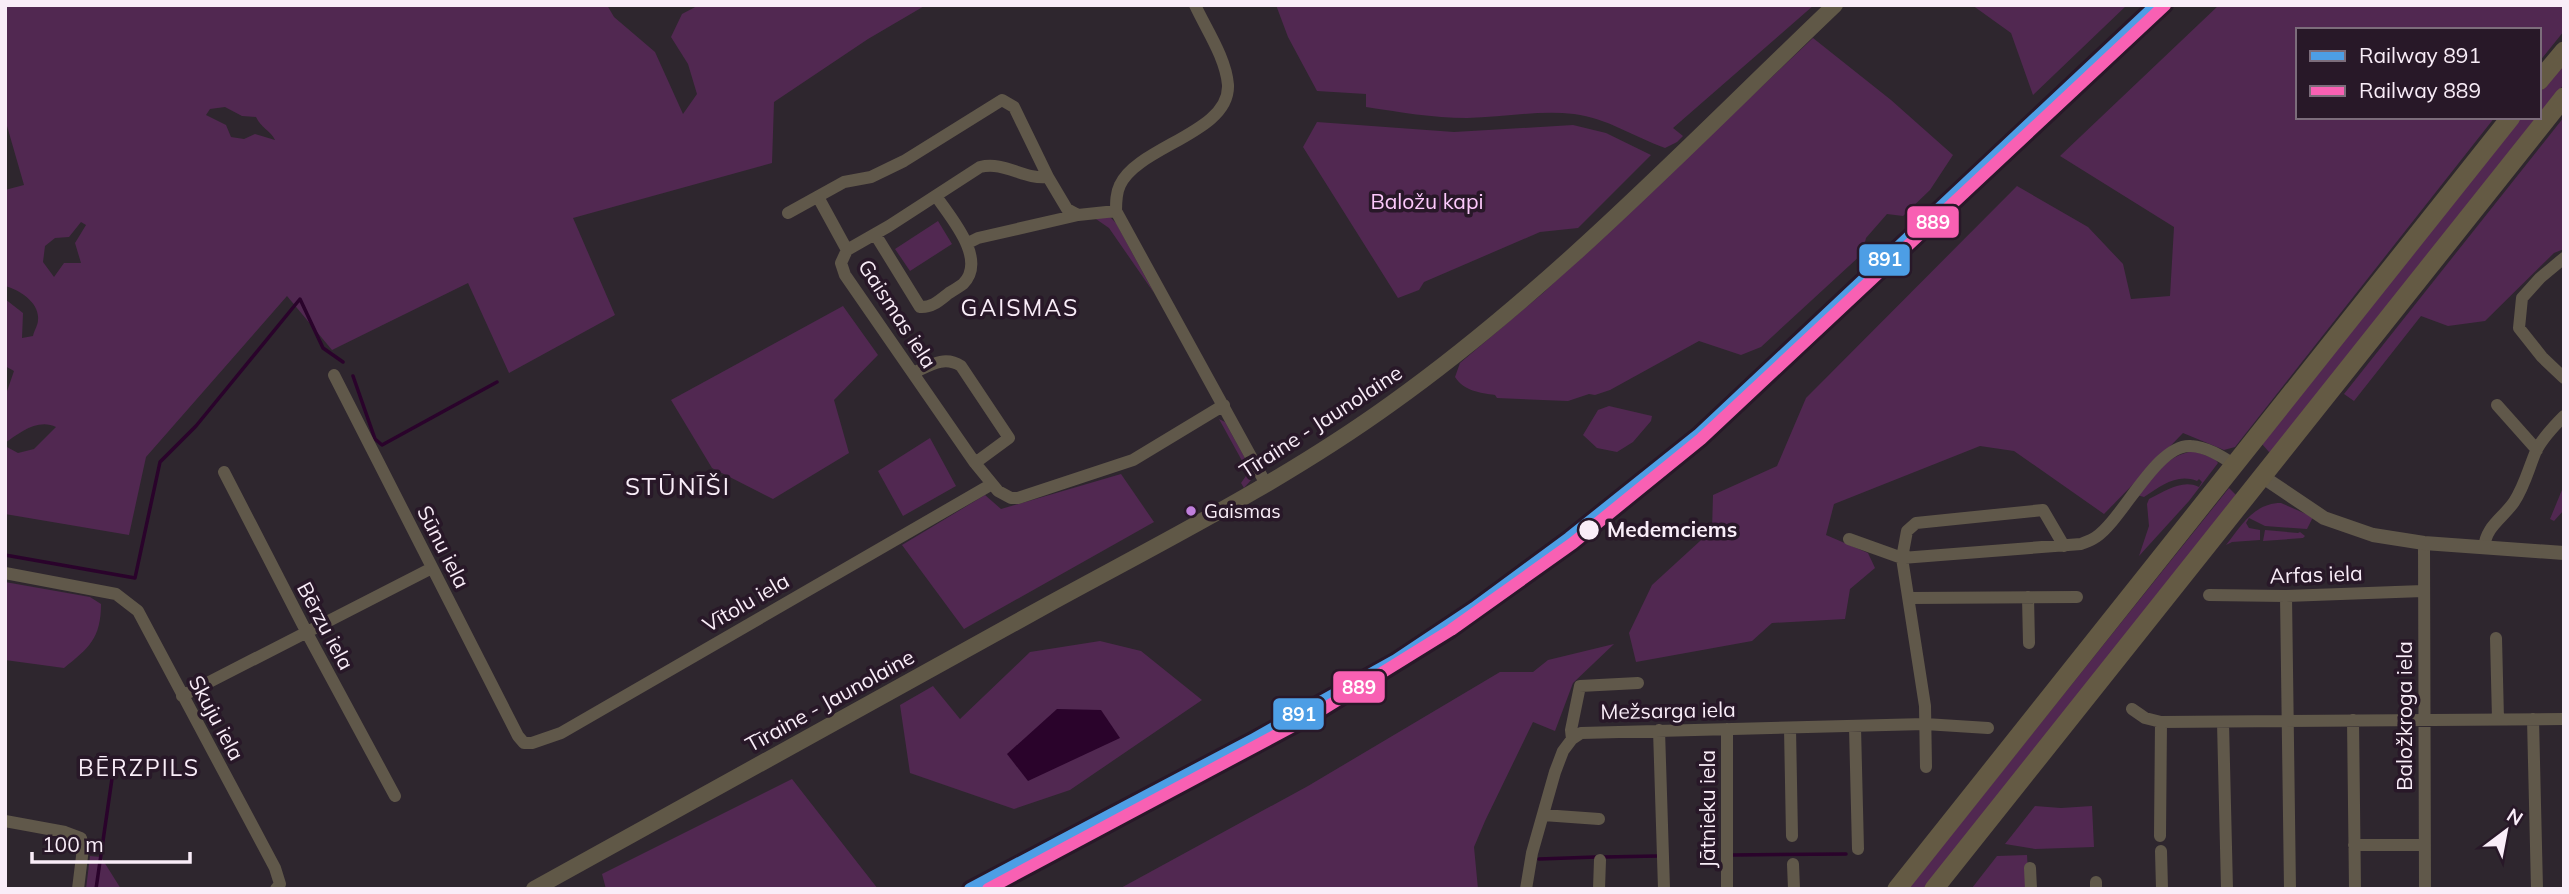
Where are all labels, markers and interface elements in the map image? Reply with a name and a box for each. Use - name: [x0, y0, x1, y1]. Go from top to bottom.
- legend: [2296, 28, 2541, 119]
- text: Railway 891: [2359, 42, 2481, 68]
- text: Railway 889: [2359, 77, 2481, 103]
- park label: Baložu kapi: [1370, 188, 1484, 214]
- line badge: 889: [1906, 205, 1960, 239]
- text: 889: [1916, 210, 1950, 234]
- line badge: 891: [1858, 243, 1911, 277]
- text: 891: [1868, 247, 1902, 271]
- street label: Gaismas iela: [853, 254, 943, 373]
- district label: GAISMAS: [961, 293, 1079, 322]
- street label: Tīraine - Jaunolaine: [1234, 359, 1407, 483]
- district label: STŪNĪŠI: [625, 471, 731, 501]
- place label: Gaismas: [1204, 499, 1281, 523]
- street label: Sūnu iela: [412, 501, 476, 592]
- marker: Gaismas: [1184, 504, 1198, 518]
- place label: Medemciems: [1607, 516, 1737, 542]
- marker: Medemciems: [1577, 518, 1601, 542]
- street label: Arfas iela: [2269, 559, 2363, 589]
- street label: Vītolu iela: [698, 567, 793, 637]
- street label: Bērzu iela: [292, 577, 360, 674]
- street label: Baložkroga iela: [2391, 641, 2417, 791]
- street label: Tīraine - Jaunolaine: [741, 643, 918, 757]
- line badge: 889: [1332, 670, 1386, 704]
- street label: Skuju iela: [184, 671, 250, 765]
- text: 889: [1342, 675, 1376, 699]
- street label: Mežsarga iela: [1600, 696, 1736, 724]
- line badge: 891: [1272, 697, 1325, 731]
- text: 891: [1282, 702, 1316, 726]
- street label: Jātnieku iela: [1694, 750, 1720, 868]
- district label: BĒRZPILS: [78, 753, 200, 782]
- north arrow: [2471, 796, 2541, 866]
- text: N: [2503, 803, 2527, 831]
- scale bar: [32, 820, 189, 864]
- text: 100 m: [42, 831, 104, 857]

